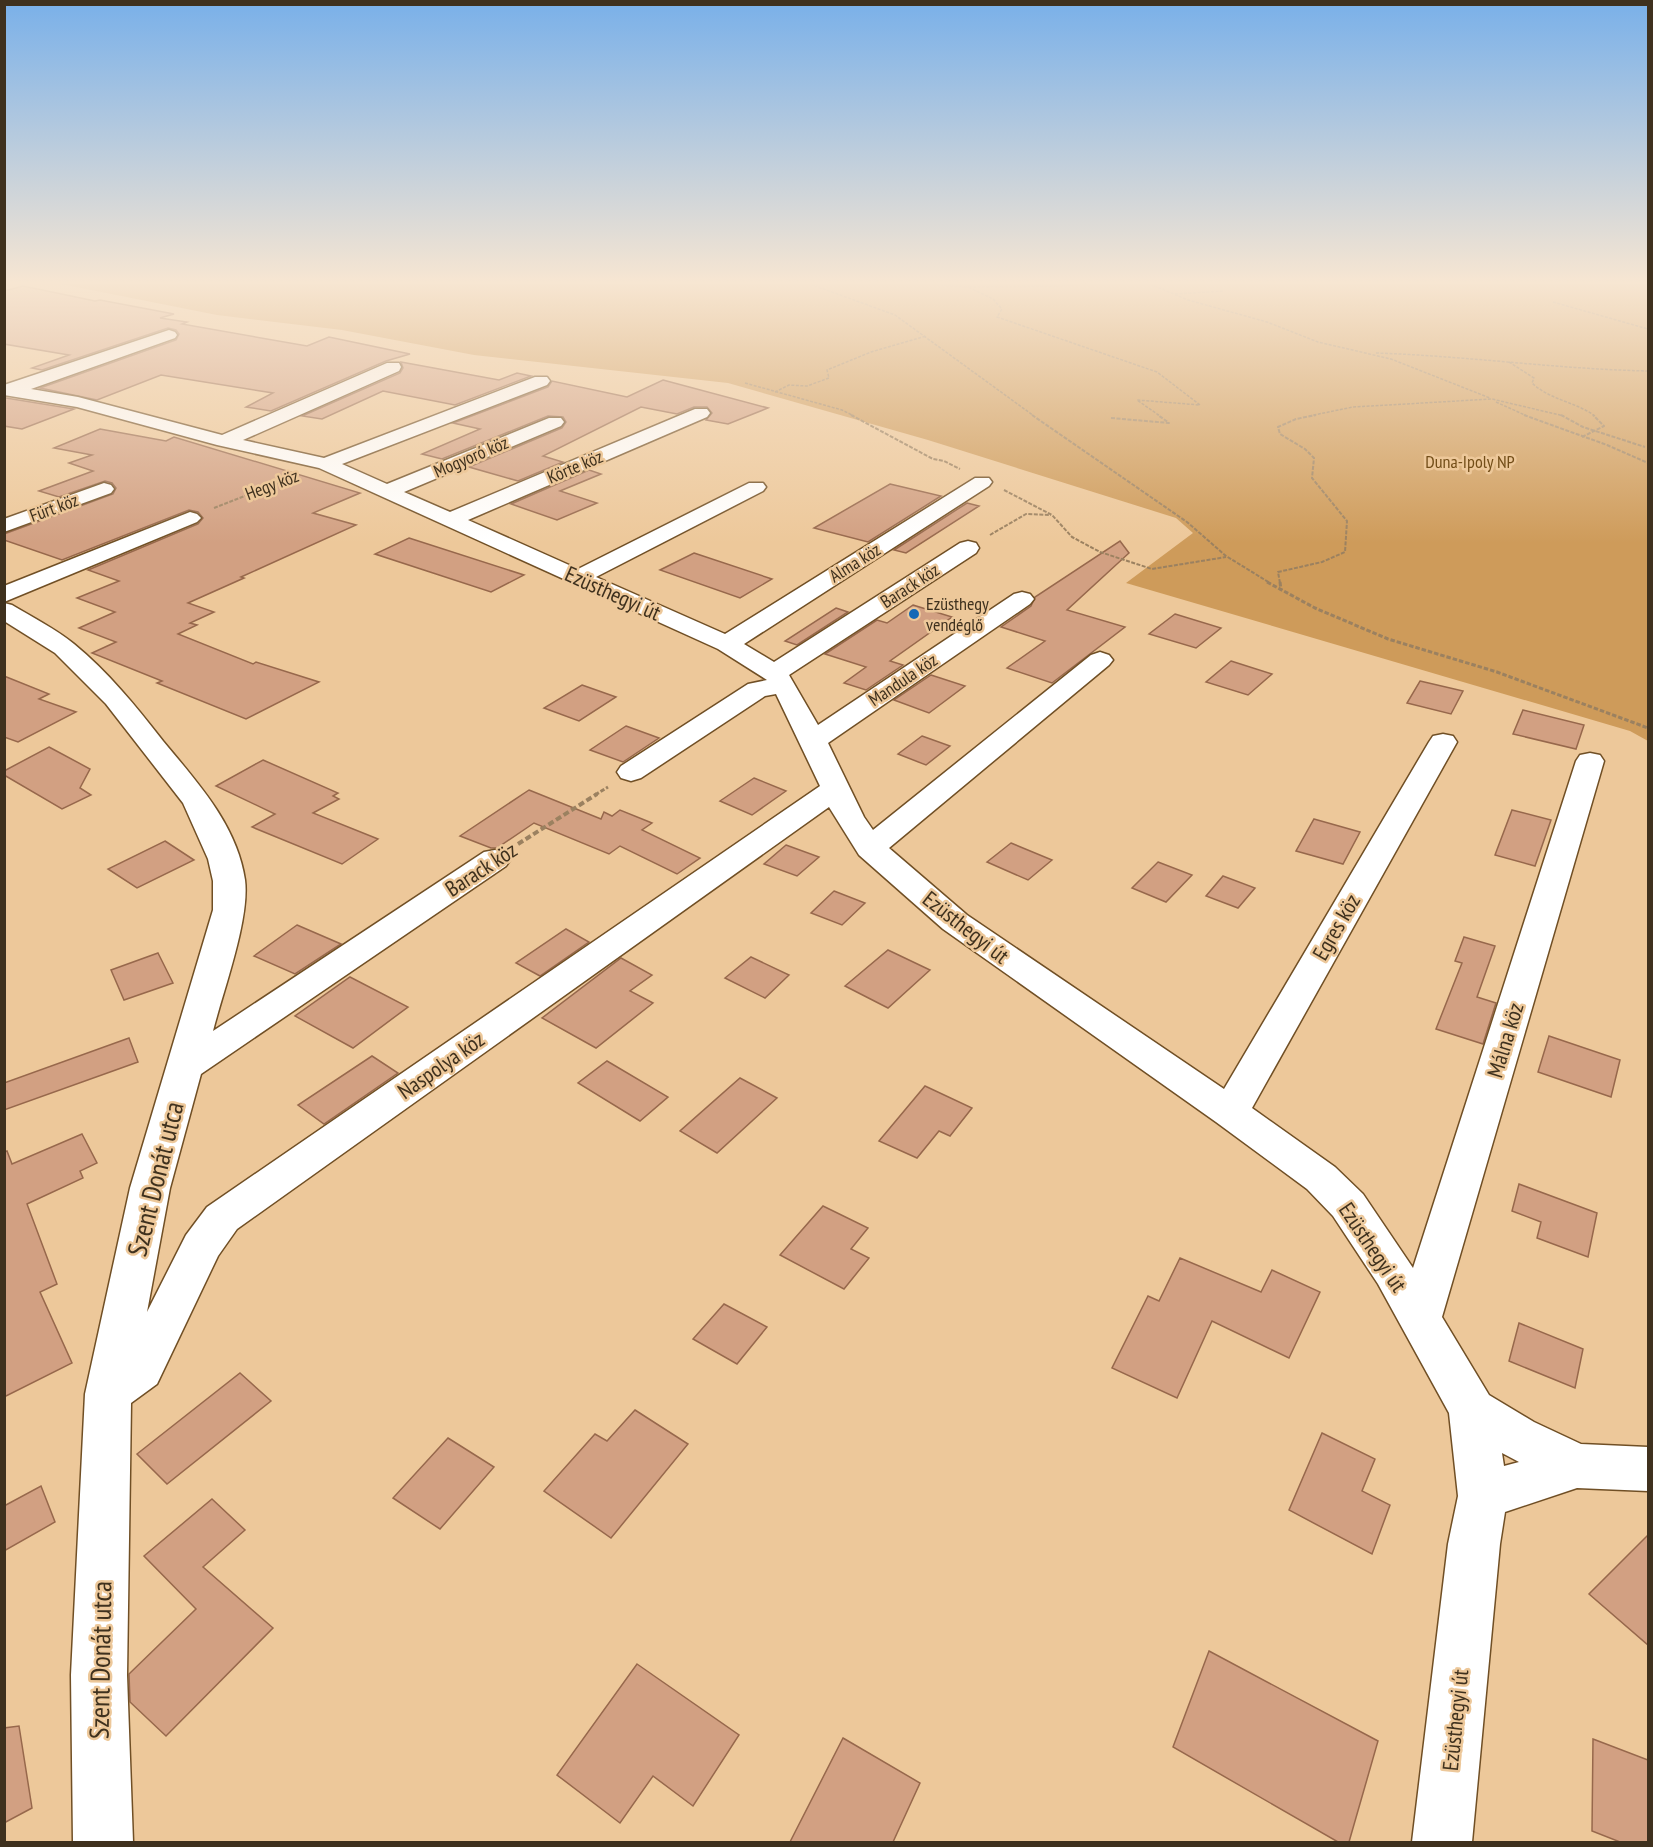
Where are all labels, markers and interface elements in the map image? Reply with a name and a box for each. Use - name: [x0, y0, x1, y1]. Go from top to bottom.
- street label: Mogyoró köz: [430, 431, 512, 483]
- street label: Körte köz: [544, 445, 606, 488]
- park label: Duna-Ipoly NP: [1425, 450, 1515, 473]
- street label: Hegy köz: [242, 464, 302, 505]
- street label: Fürt köz: [26, 488, 81, 527]
- street label: Alma köz: [825, 538, 885, 587]
- street label: Barack köz: [876, 558, 943, 613]
- street label: Ezüsthegyi út: [561, 560, 665, 626]
- place label: Ezüsthegy vendéglő: [926, 592, 989, 636]
- marker: Ezüsthegy vendéglő: [907, 607, 921, 621]
- street label: Mandula köz: [864, 648, 942, 711]
- street label: Barack köz: [440, 835, 522, 903]
- street label: Ezüsthegyi út: [917, 885, 1015, 969]
- street label: Egres köz: [1306, 889, 1366, 965]
- street label: Málna köz: [1480, 999, 1530, 1081]
- street label: Naspolya köz: [392, 1025, 490, 1105]
- street label: Szent Donát utca: [119, 1098, 191, 1260]
- street label: Ezüsthegyi út: [1333, 1197, 1413, 1297]
- street label: Szent Donát utca: [82, 1581, 118, 1739]
- street label: Ezüsthegyi út: [1436, 1668, 1474, 1772]

